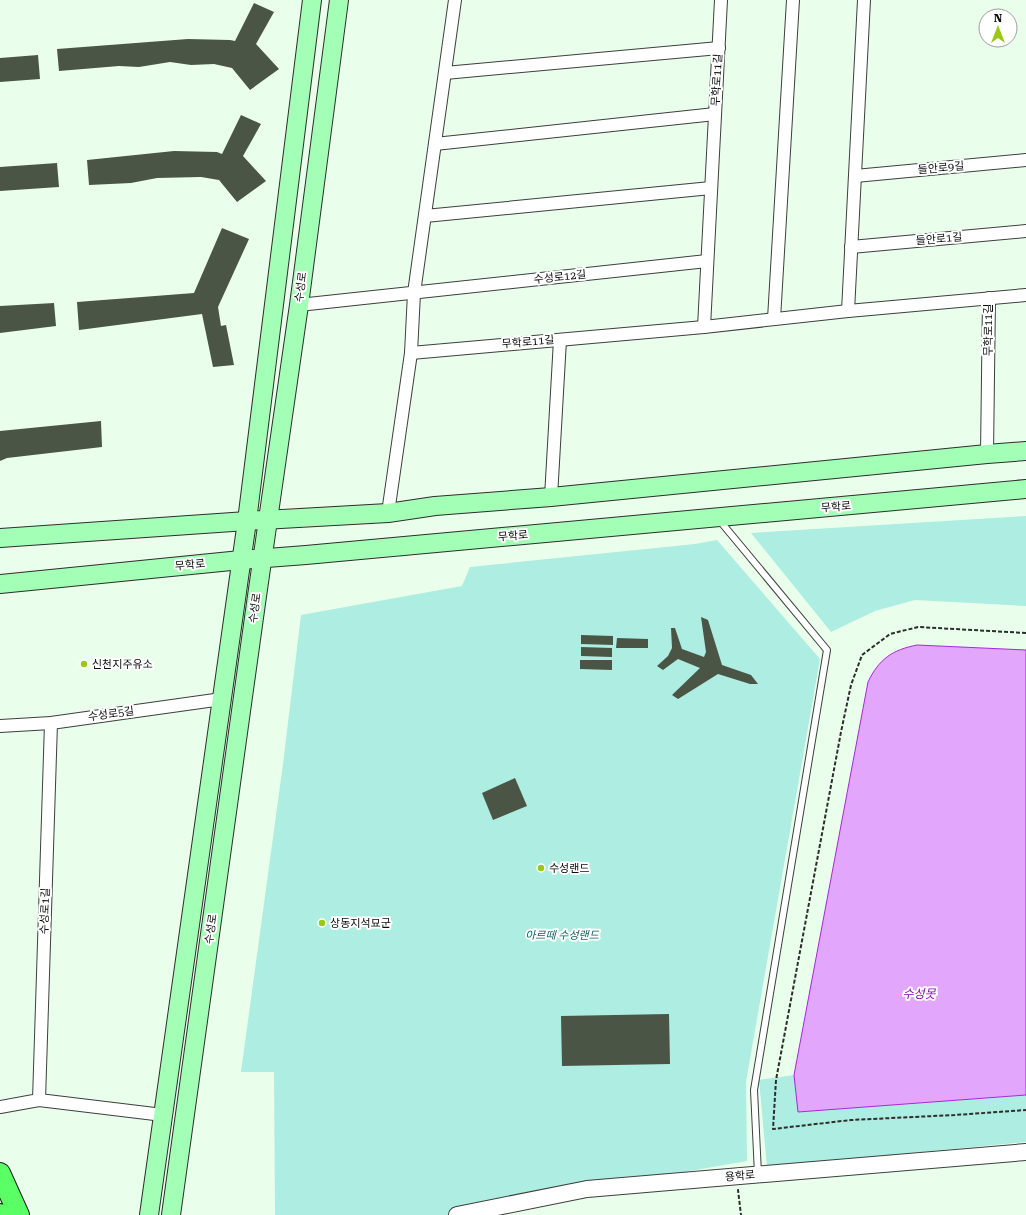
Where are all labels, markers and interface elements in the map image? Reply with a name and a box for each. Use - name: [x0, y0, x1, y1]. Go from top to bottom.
- north arrow: [978, 8, 1018, 48]
- text: N: [994, 12, 1003, 25]
- street label: 무학로11길: [709, 53, 725, 107]
- street label: 들안로9길: [917, 159, 965, 177]
- street label: 들안로1길: [915, 230, 963, 248]
- street label: 수성로12길: [533, 268, 587, 286]
- street label: 수성로: [293, 271, 309, 303]
- street label: 무학로11길: [982, 304, 995, 356]
- street label: 무학로11길: [501, 333, 555, 351]
- street label: 무학로: [820, 499, 852, 515]
- street label: 무학로: [497, 528, 529, 544]
- street label: 무학로: [174, 557, 206, 573]
- street label: 수성로: [246, 592, 264, 624]
- place label: 신천지주유소: [92, 658, 153, 671]
- marker: 신천지주유소: [79, 659, 89, 669]
- street label: 수성로5길: [87, 704, 135, 724]
- place label: 수성랜드: [549, 862, 589, 875]
- marker: 수성랜드: [536, 863, 546, 873]
- street label: 수성로1길: [38, 887, 52, 935]
- street label: 수성로: [202, 913, 220, 945]
- place label: 상동지석묘군: [330, 917, 391, 930]
- marker: 상동지석묘군: [317, 918, 327, 928]
- park label: 아르떼 수성랜드: [525, 929, 600, 942]
- water label: 수성못: [902, 987, 937, 1001]
- street label: 용학로: [724, 1168, 756, 1184]

